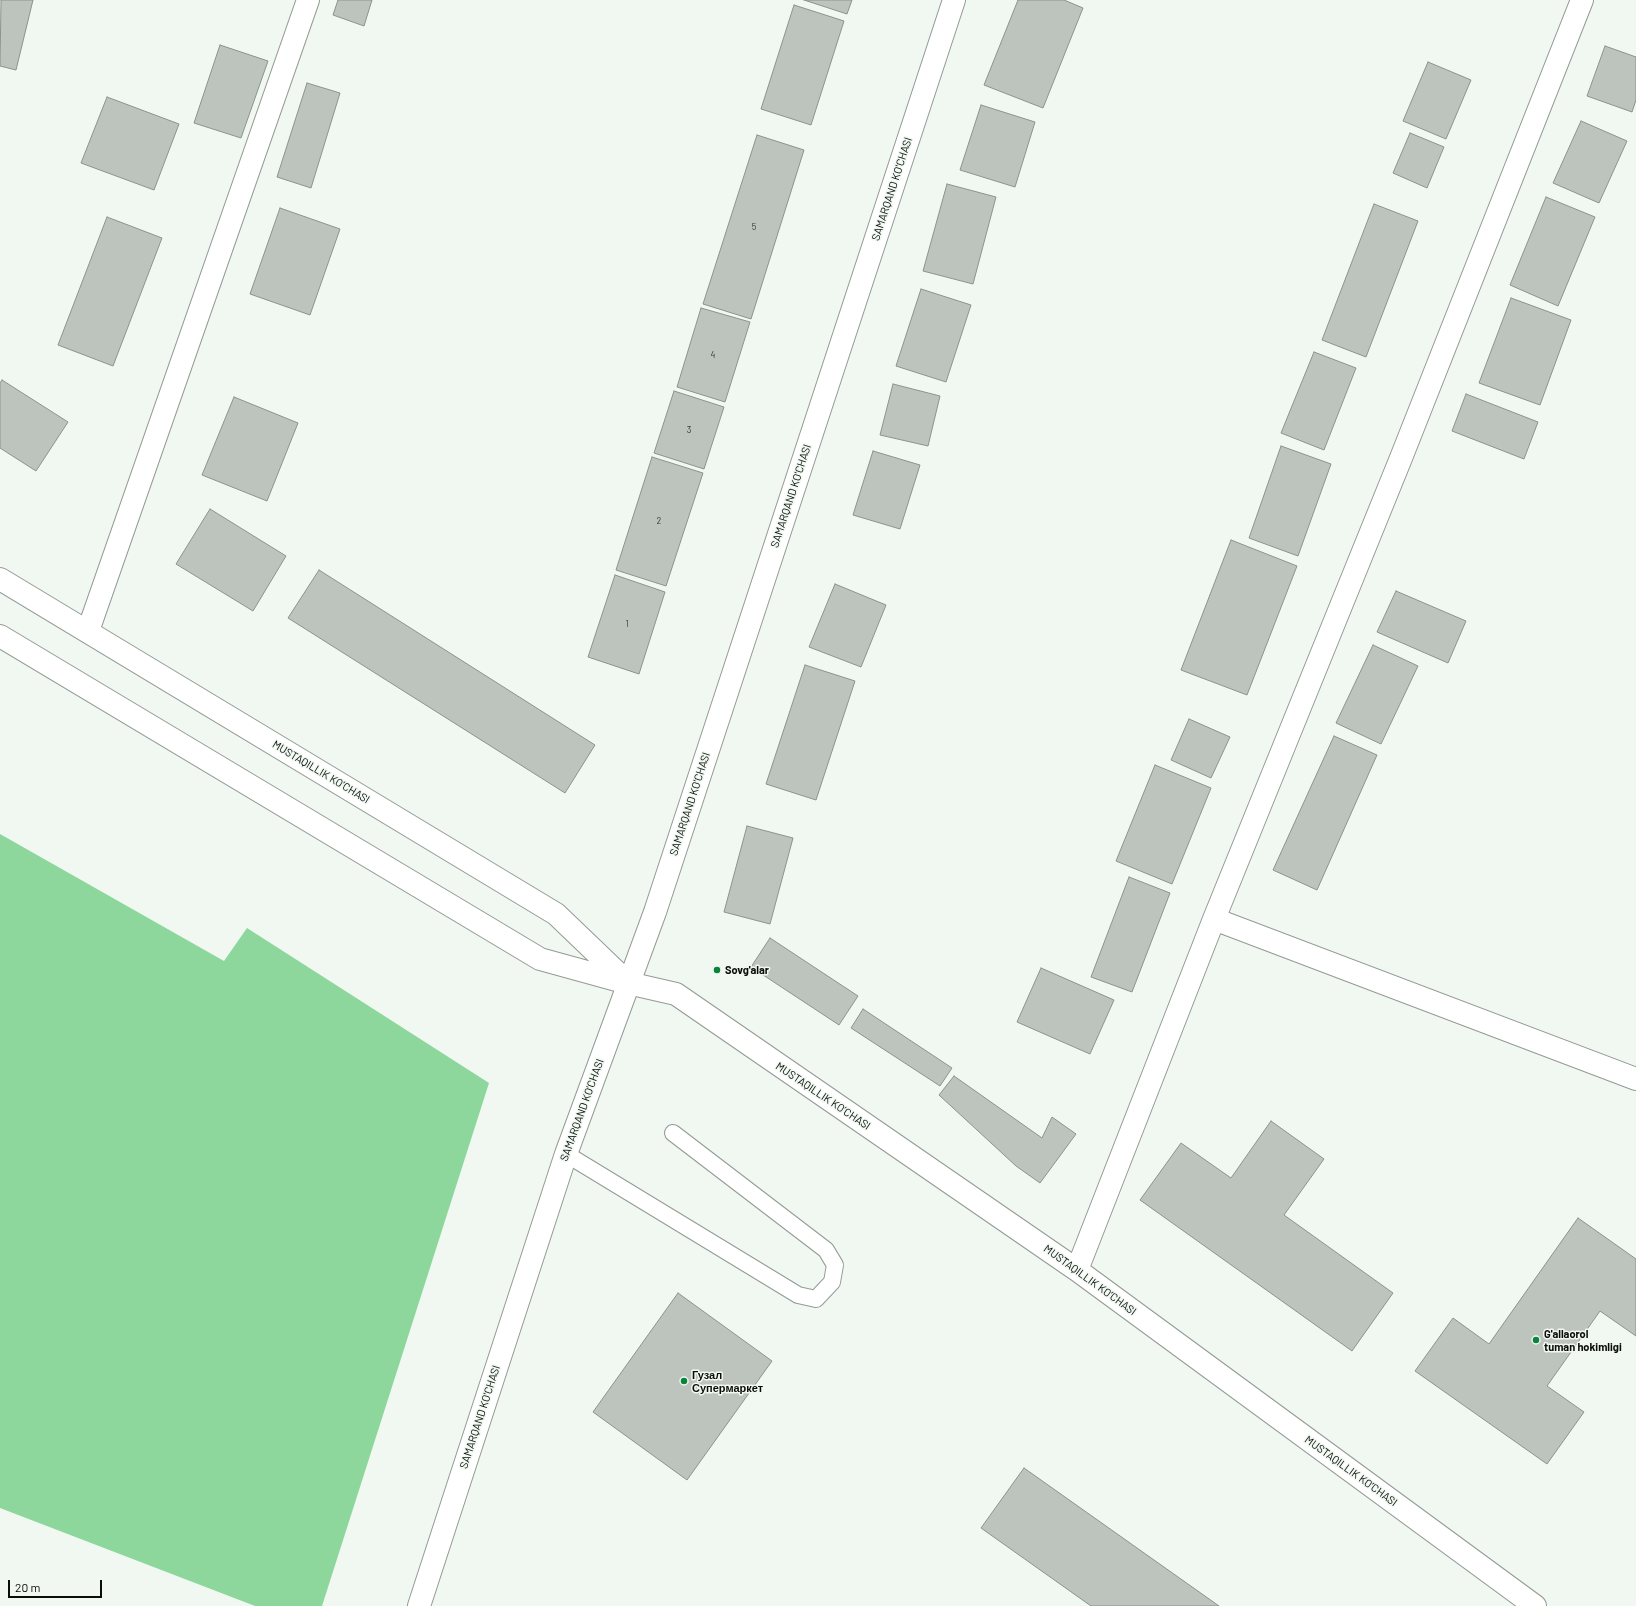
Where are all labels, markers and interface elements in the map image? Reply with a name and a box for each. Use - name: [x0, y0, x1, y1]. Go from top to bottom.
- street label: SAMARQAND KO'CHASI: [869, 136, 915, 242]
- house number: 5: [752, 222, 756, 232]
- house number: 4: [711, 350, 715, 360]
- house number: 3: [687, 425, 691, 435]
- street label: SAMARQAND KO'CHASI: [768, 443, 814, 549]
- house number: 2: [657, 516, 661, 526]
- house number: 1: [625, 619, 629, 629]
- street label: MUSTAQILLIK KO’CHASI: [270, 738, 372, 806]
- street label: SAMARQAND KO'CHASI: [667, 751, 713, 857]
- place label: Sovg'alar: [725, 963, 769, 977]
- marker: Sovg'alar: [712, 965, 722, 975]
- street label: SAMARQAND KO'CHASI: [557, 1057, 607, 1163]
- street label: MUSTAQILLIK KO’CHASI: [773, 1059, 873, 1133]
- street label: MUSTAQILLIK KO’CHASI: [1041, 1242, 1139, 1318]
- place label: G'allaorol tuman hokimligi: [1544, 1327, 1622, 1353]
- marker: G'allaorol tuman hokimligi: [1531, 1335, 1541, 1345]
- street label: SAMARQAND KO'CHASI: [457, 1364, 503, 1470]
- place label: Гузал Супермаркет: [692, 1368, 763, 1394]
- marker: Гузал Супермаркет: [679, 1376, 689, 1386]
- street label: MUSTAQILLIK KO’CHASI: [1302, 1433, 1400, 1509]
- scale bar: [10, 1572, 104, 1598]
- text: 20 m: [15, 1580, 41, 1594]

